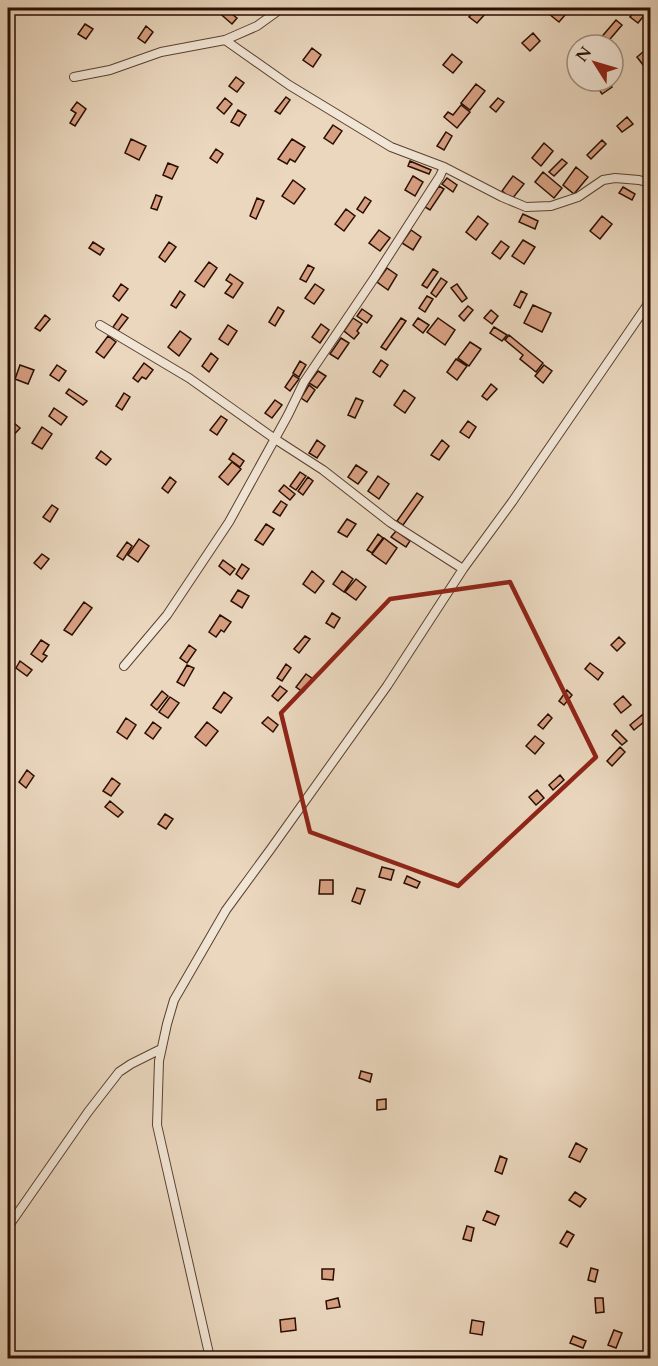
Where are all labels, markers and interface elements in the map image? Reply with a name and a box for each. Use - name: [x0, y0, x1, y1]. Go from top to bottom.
- north arrow: [565, 33, 625, 93]
- text: N: [571, 42, 597, 67]

